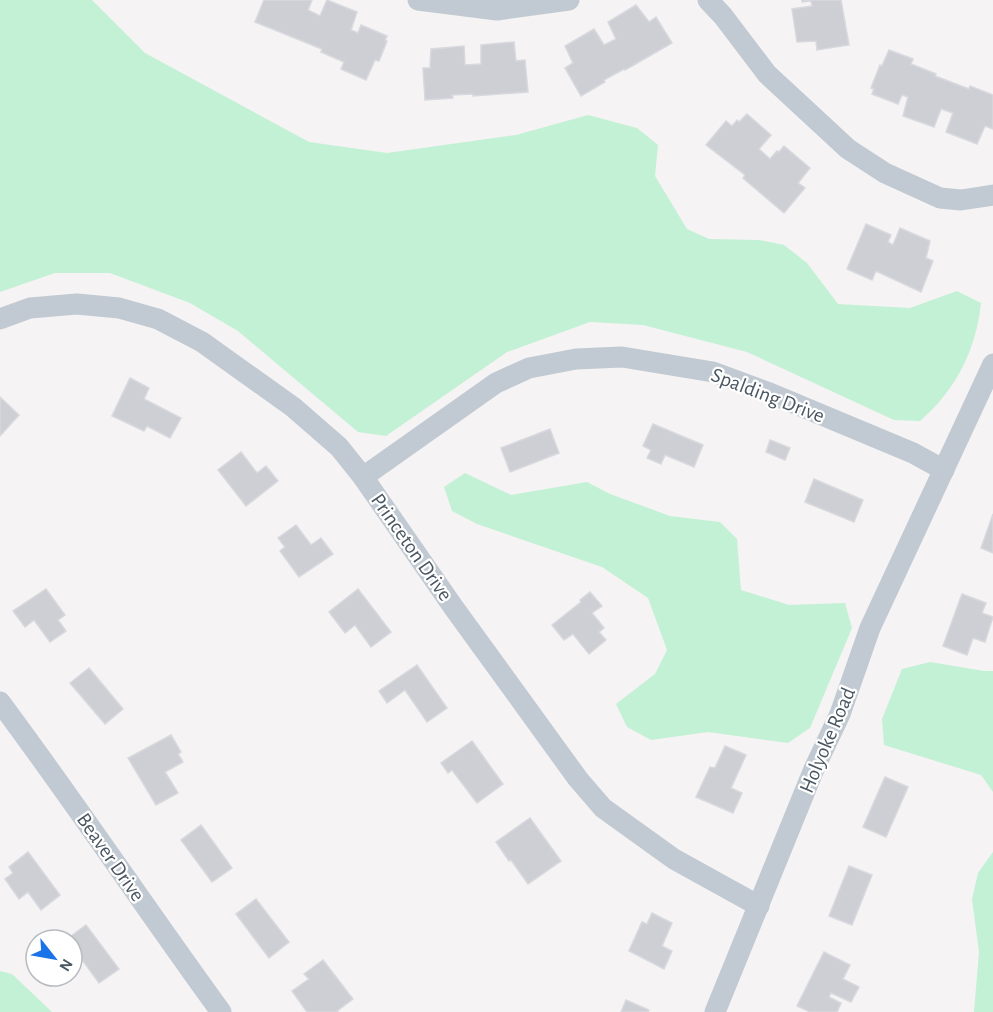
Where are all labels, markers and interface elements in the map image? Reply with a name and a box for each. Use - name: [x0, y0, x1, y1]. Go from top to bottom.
- street label: Spalding Drive: [708, 364, 827, 427]
- street label: Princeton Drive: [367, 490, 456, 605]
- street label: Holyoke Road: [796, 684, 859, 796]
- street label: Beaver Drive: [73, 809, 149, 905]
- north arrow: [24, 928, 84, 988]
- text: N: [56, 956, 76, 974]

